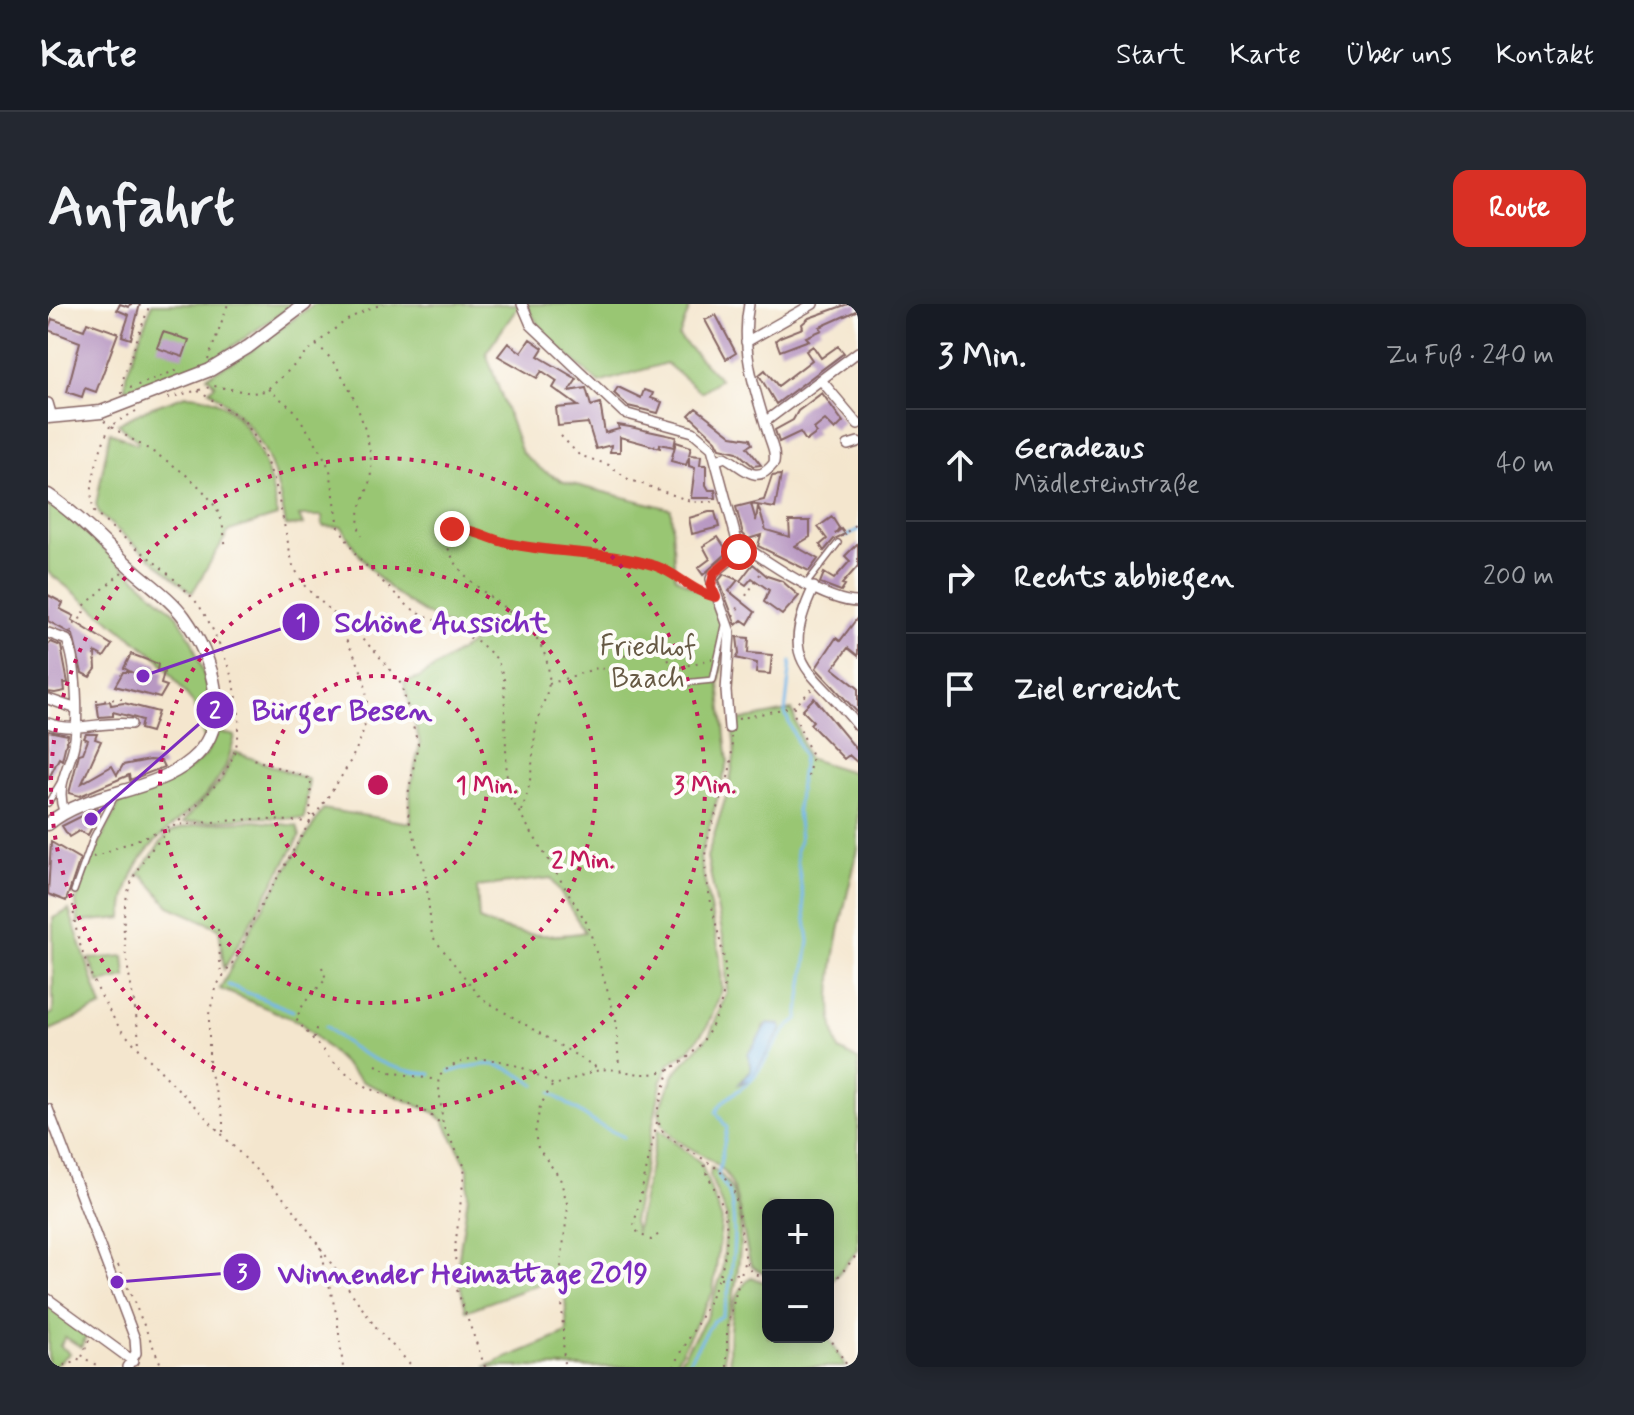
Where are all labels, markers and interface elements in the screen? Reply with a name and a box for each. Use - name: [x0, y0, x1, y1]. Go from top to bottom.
- text: Karte: [40, 31, 137, 80]
- text: Start: [1116, 37, 1185, 74]
- text: Karte: [1229, 37, 1301, 74]
- text: Über uns: [1345, 37, 1452, 74]
- text: Kontakt: [1496, 37, 1594, 74]
- button: Route: [1453, 170, 1586, 247]
- text: Anfahrt: [48, 172, 235, 245]
- text: 3 Min.: [938, 334, 1026, 379]
- text: Zu Fuß · 240 m: [1386, 339, 1554, 373]
- text: Geradeaus: [1014, 429, 1144, 468]
- icon: ahead: [938, 443, 982, 487]
- text: 40 m: [1496, 448, 1554, 482]
- text: Mädlesteinstraße: [1014, 468, 1200, 502]
- route end: [434, 511, 470, 547]
- route start: [721, 534, 757, 570]
- icon: right: [938, 555, 982, 599]
- text: Rechts abbiegen: [1014, 558, 1234, 597]
- text: 200 m: [1483, 560, 1554, 594]
- callout: Schöne Aussicht: [281, 595, 561, 649]
- text: Schöne Aussicht: [334, 604, 548, 643]
- text: 1: [296, 608, 306, 639]
- park label: Friedhof Baach: [600, 629, 696, 698]
- icon: arrive: [938, 667, 982, 711]
- text: Ziel erreicht: [1014, 670, 1180, 709]
- callout: Bürger Besen: [195, 683, 449, 737]
- text: Bürger Besen: [252, 692, 433, 735]
- text: 2: [209, 696, 221, 727]
- centre of rings: [364, 771, 392, 799]
- text: 1 Min.: [456, 771, 518, 802]
- text: 3 Min.: [674, 771, 736, 802]
- text: 2 Min.: [551, 846, 615, 877]
- map controls: [762, 1199, 834, 1343]
- button: +: [762, 1199, 834, 1271]
- callout: Winnender Heimattage 2019: [222, 1245, 664, 1299]
- text: Winnender Heimattage 2019: [277, 1255, 648, 1295]
- text: 3: [237, 1259, 248, 1290]
- button: −: [762, 1271, 834, 1343]

